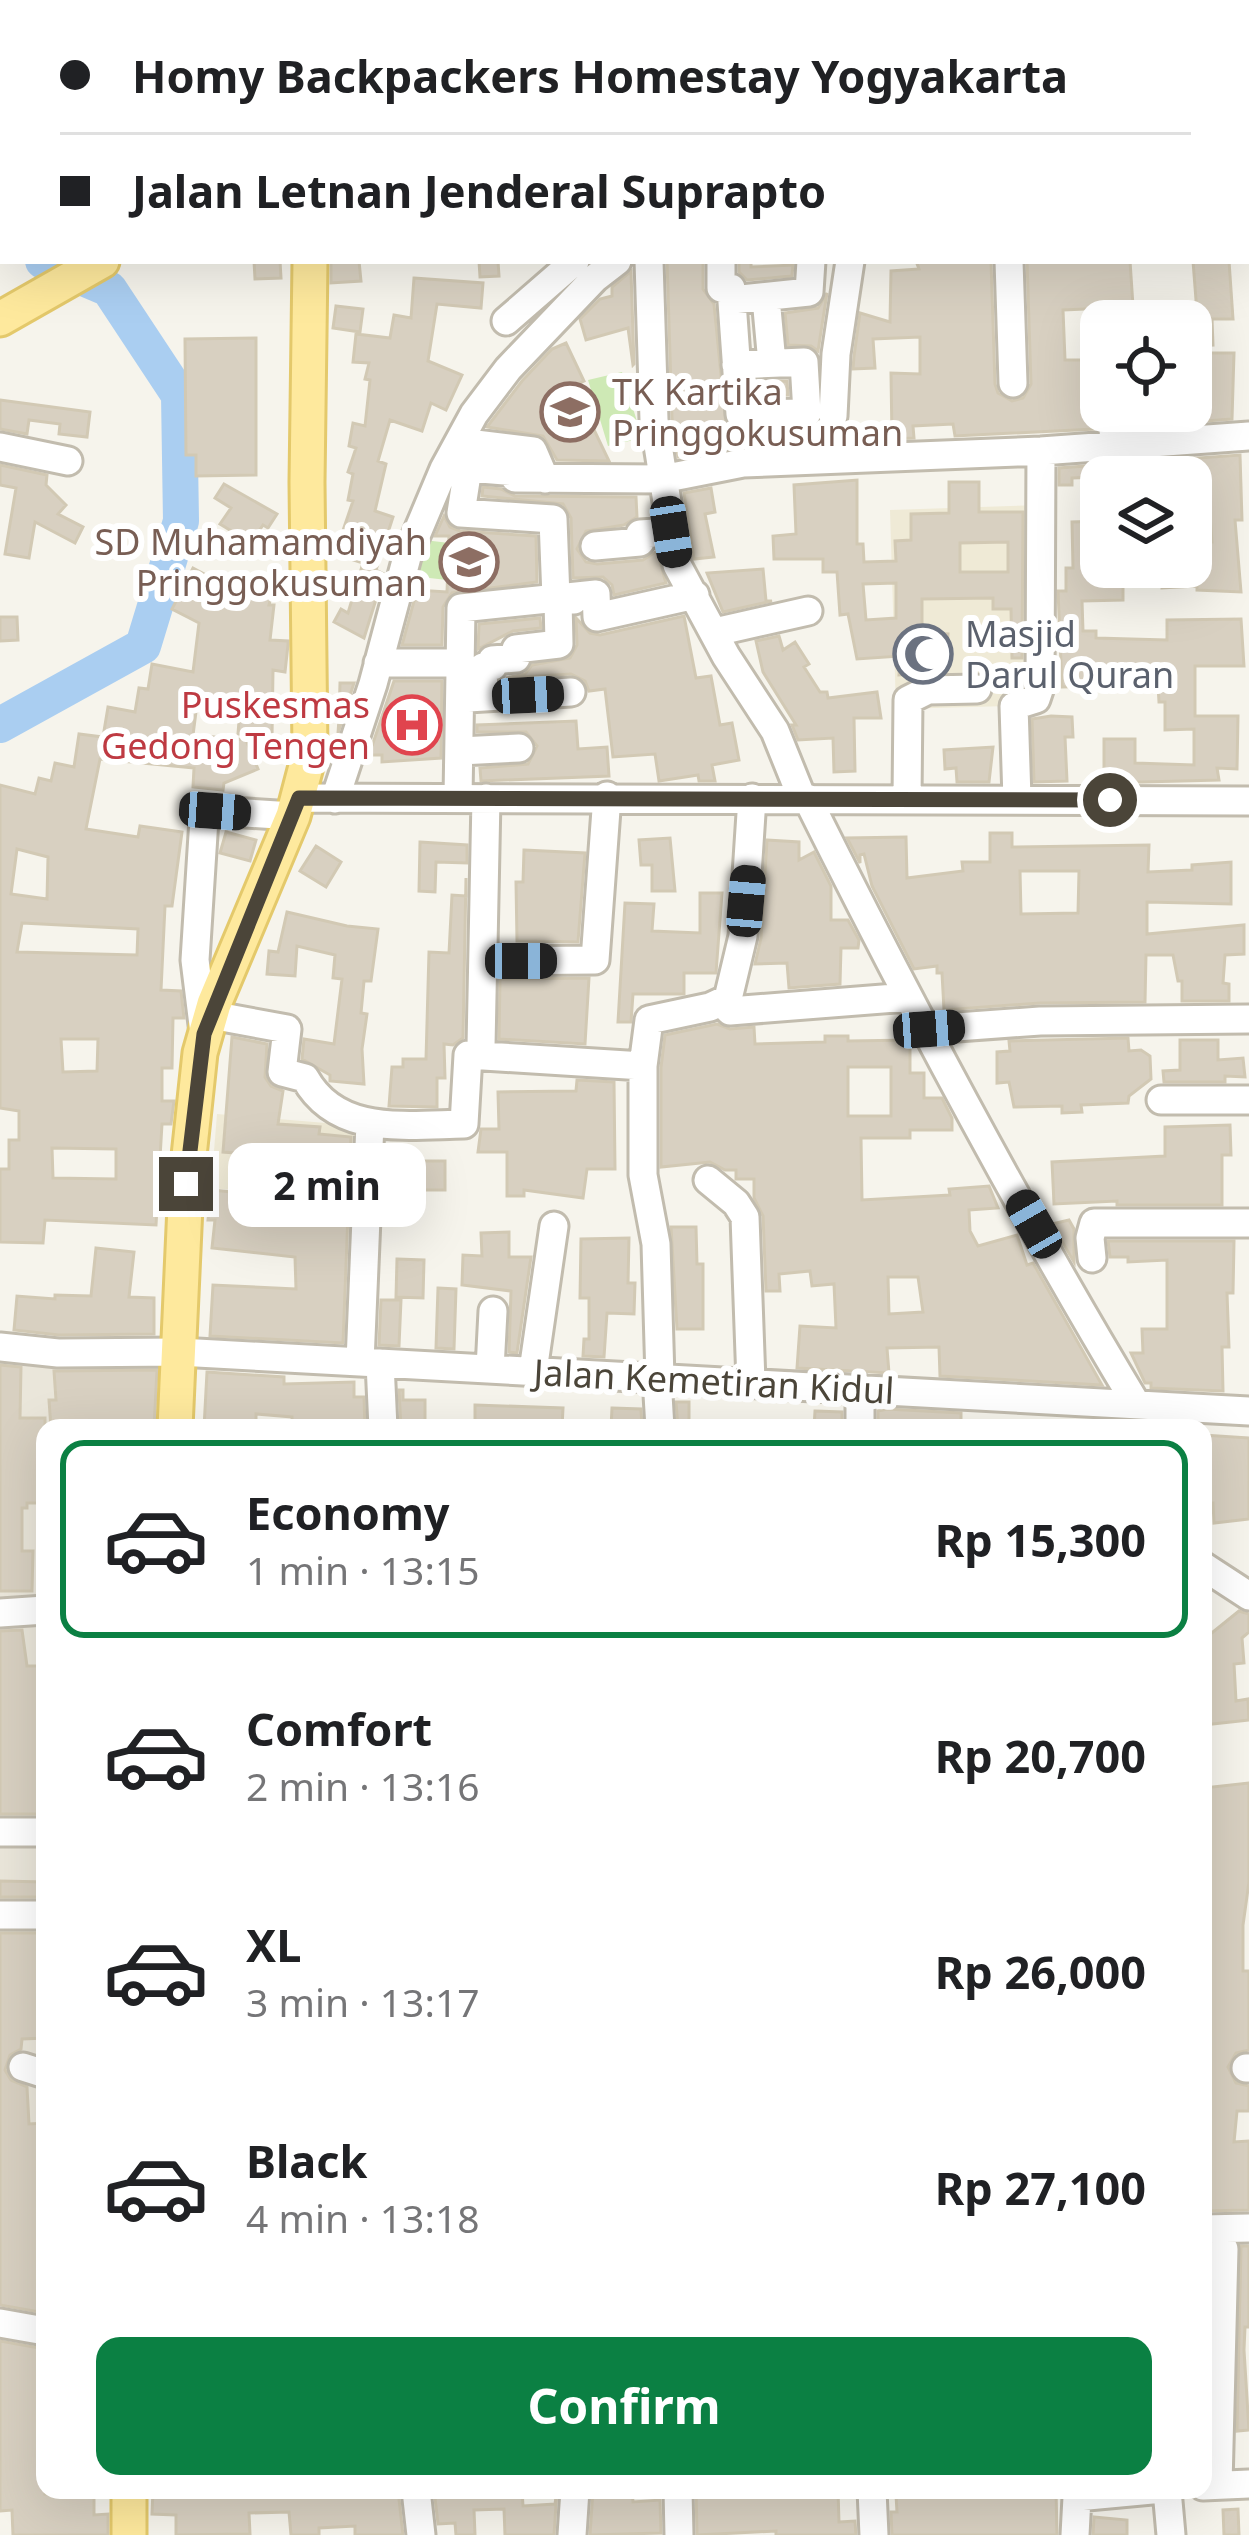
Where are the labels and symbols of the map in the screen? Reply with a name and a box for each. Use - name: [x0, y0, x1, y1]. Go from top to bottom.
- place label: TK Kartika Pringgokusuman: [612, 367, 903, 457]
- school or university icon: TK Kartika Pringgokusuman: [539, 381, 601, 443]
- car: [648, 494, 694, 570]
- place label: SD Muhamamdiyah Pringgokusuman: [95, 517, 427, 607]
- school or university icon: SD Muhamamdiyah Pringgokusuman: [438, 531, 500, 593]
- place label: Masjid Darul Quran: [965, 609, 1174, 699]
- mosque icon: Masjid Darul Quran: [892, 623, 954, 685]
- car: [491, 675, 565, 715]
- place label: Puskesmas Gedong Tengen: [101, 680, 370, 770]
- hospital icon: Puskesmas Gedong Tengen: [381, 694, 443, 756]
- route start: [1083, 773, 1137, 827]
- car: [178, 791, 252, 831]
- car: [725, 864, 767, 938]
- car: [485, 943, 557, 979]
- car: [892, 1009, 966, 1049]
- callout: 2 min: [228, 1142, 426, 1226]
- route end: [159, 1157, 213, 1211]
- car: [1000, 1184, 1068, 1264]
- street label: Jalan Kemetiran Kidul: [529, 1347, 896, 1415]

